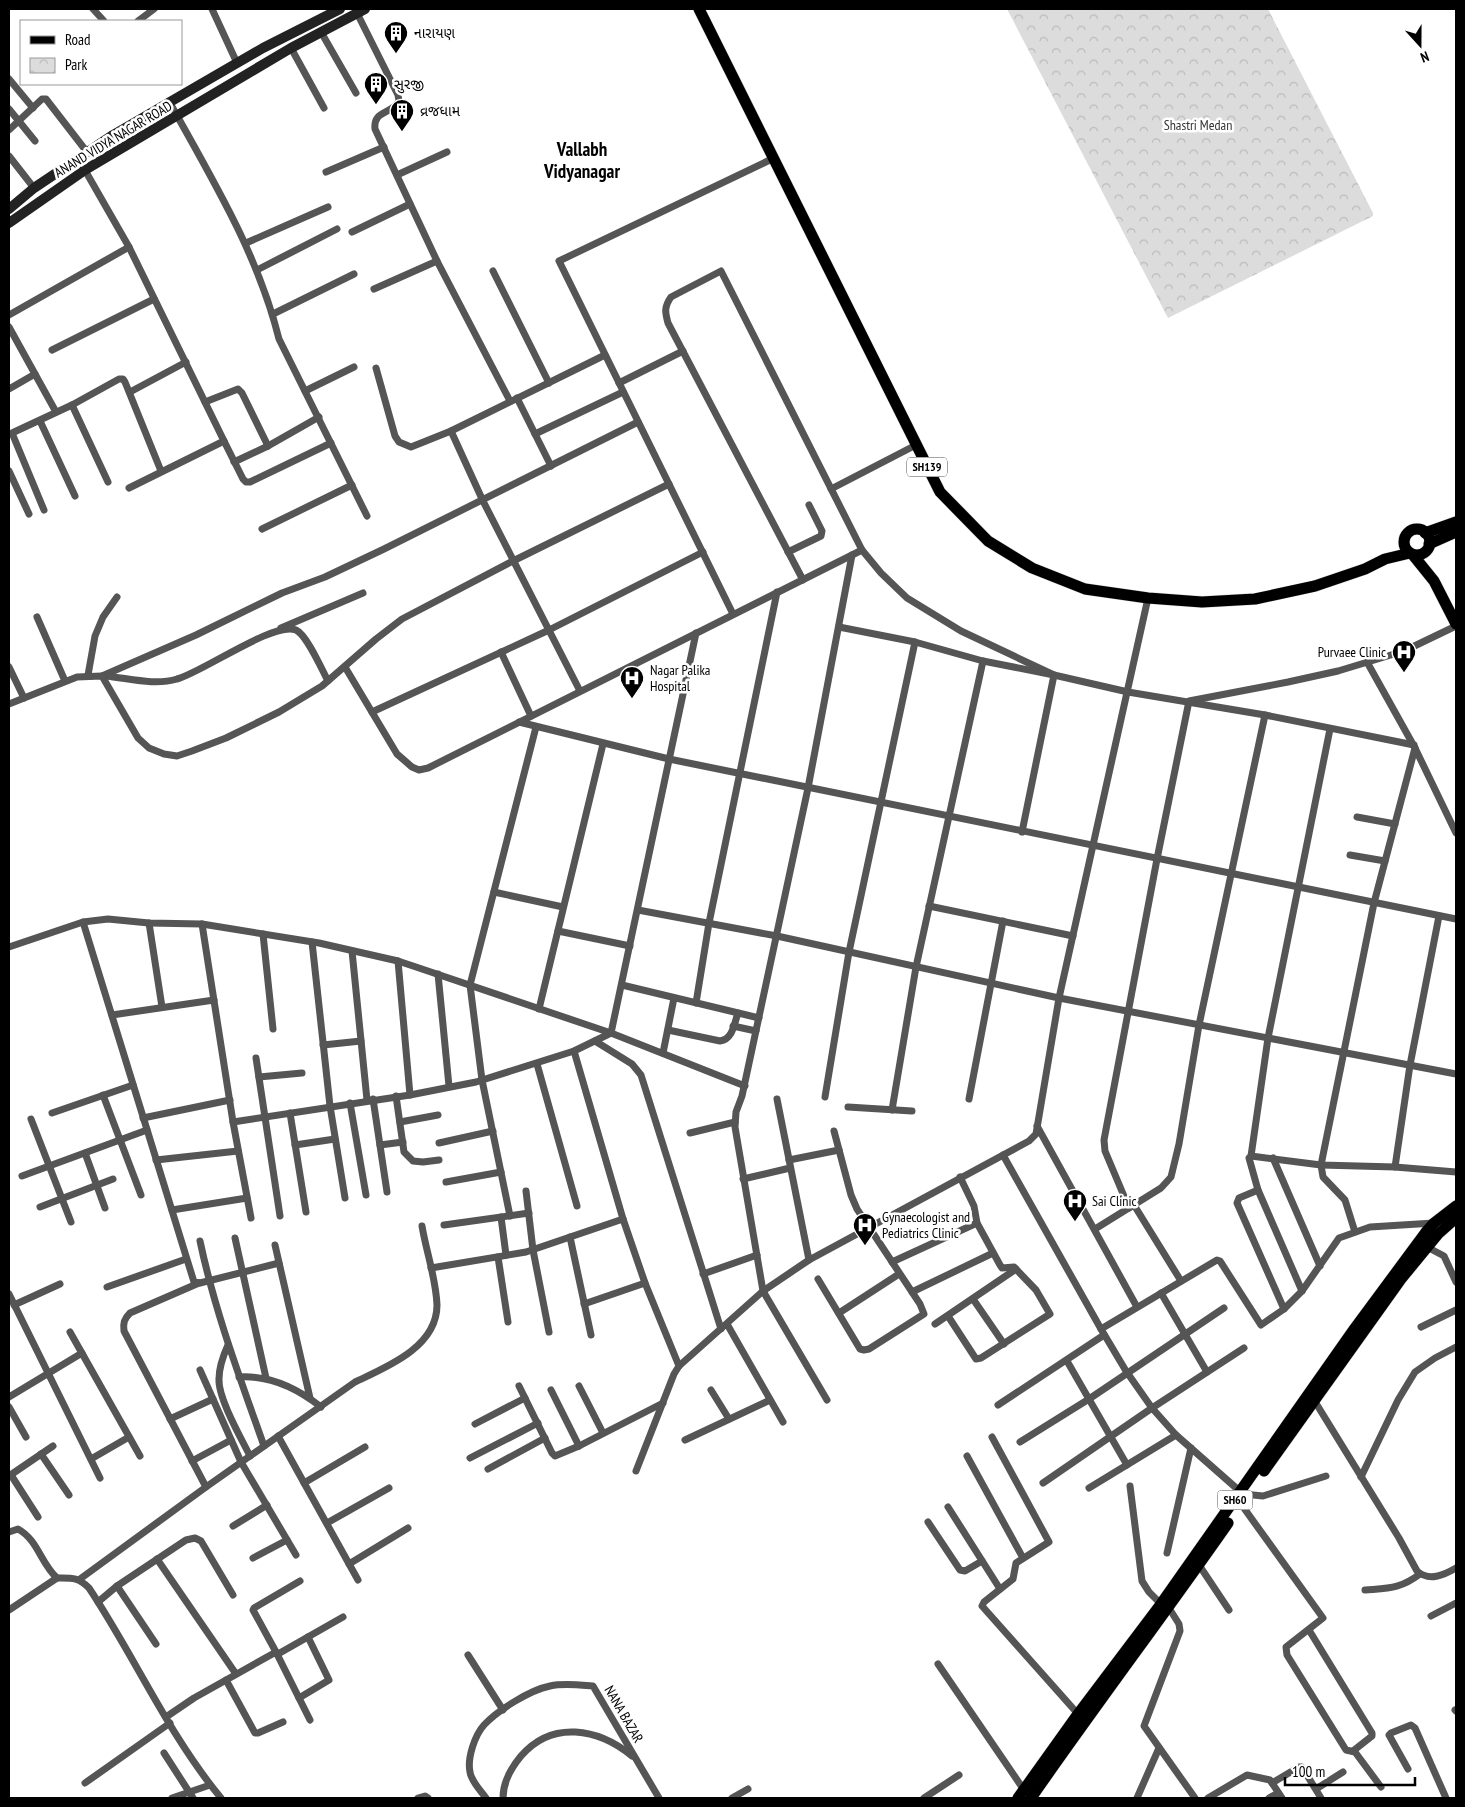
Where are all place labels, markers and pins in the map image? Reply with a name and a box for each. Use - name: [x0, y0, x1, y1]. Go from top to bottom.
- building icon: નારાયણ: [383, 20, 409, 54]
- place label: નારાયણ: [414, 24, 456, 42]
- building icon: સુરજી: [363, 71, 389, 105]
- place label: સુરજી: [394, 75, 424, 94]
- building icon: વ્રજધામ: [389, 98, 415, 132]
- place label: વ્રજધામ: [420, 102, 461, 120]
- hospital icon: Purvaee Clinic: [1391, 639, 1417, 673]
- place label: Purvaee Clinic: [1318, 643, 1386, 661]
- place label: Nagar Palika Hospital: [650, 661, 710, 695]
- hospital icon: Nagar Palika Hospital: [619, 665, 645, 699]
- hospital icon: Sai Clinic: [1062, 1188, 1088, 1222]
- place label: Sai Clinic: [1092, 1192, 1136, 1210]
- place label: Gynaecologist and Pediatrics Clinic: [882, 1208, 970, 1242]
- hospital icon: Gynaecologist and Pediatrics Clinic: [852, 1212, 878, 1246]

